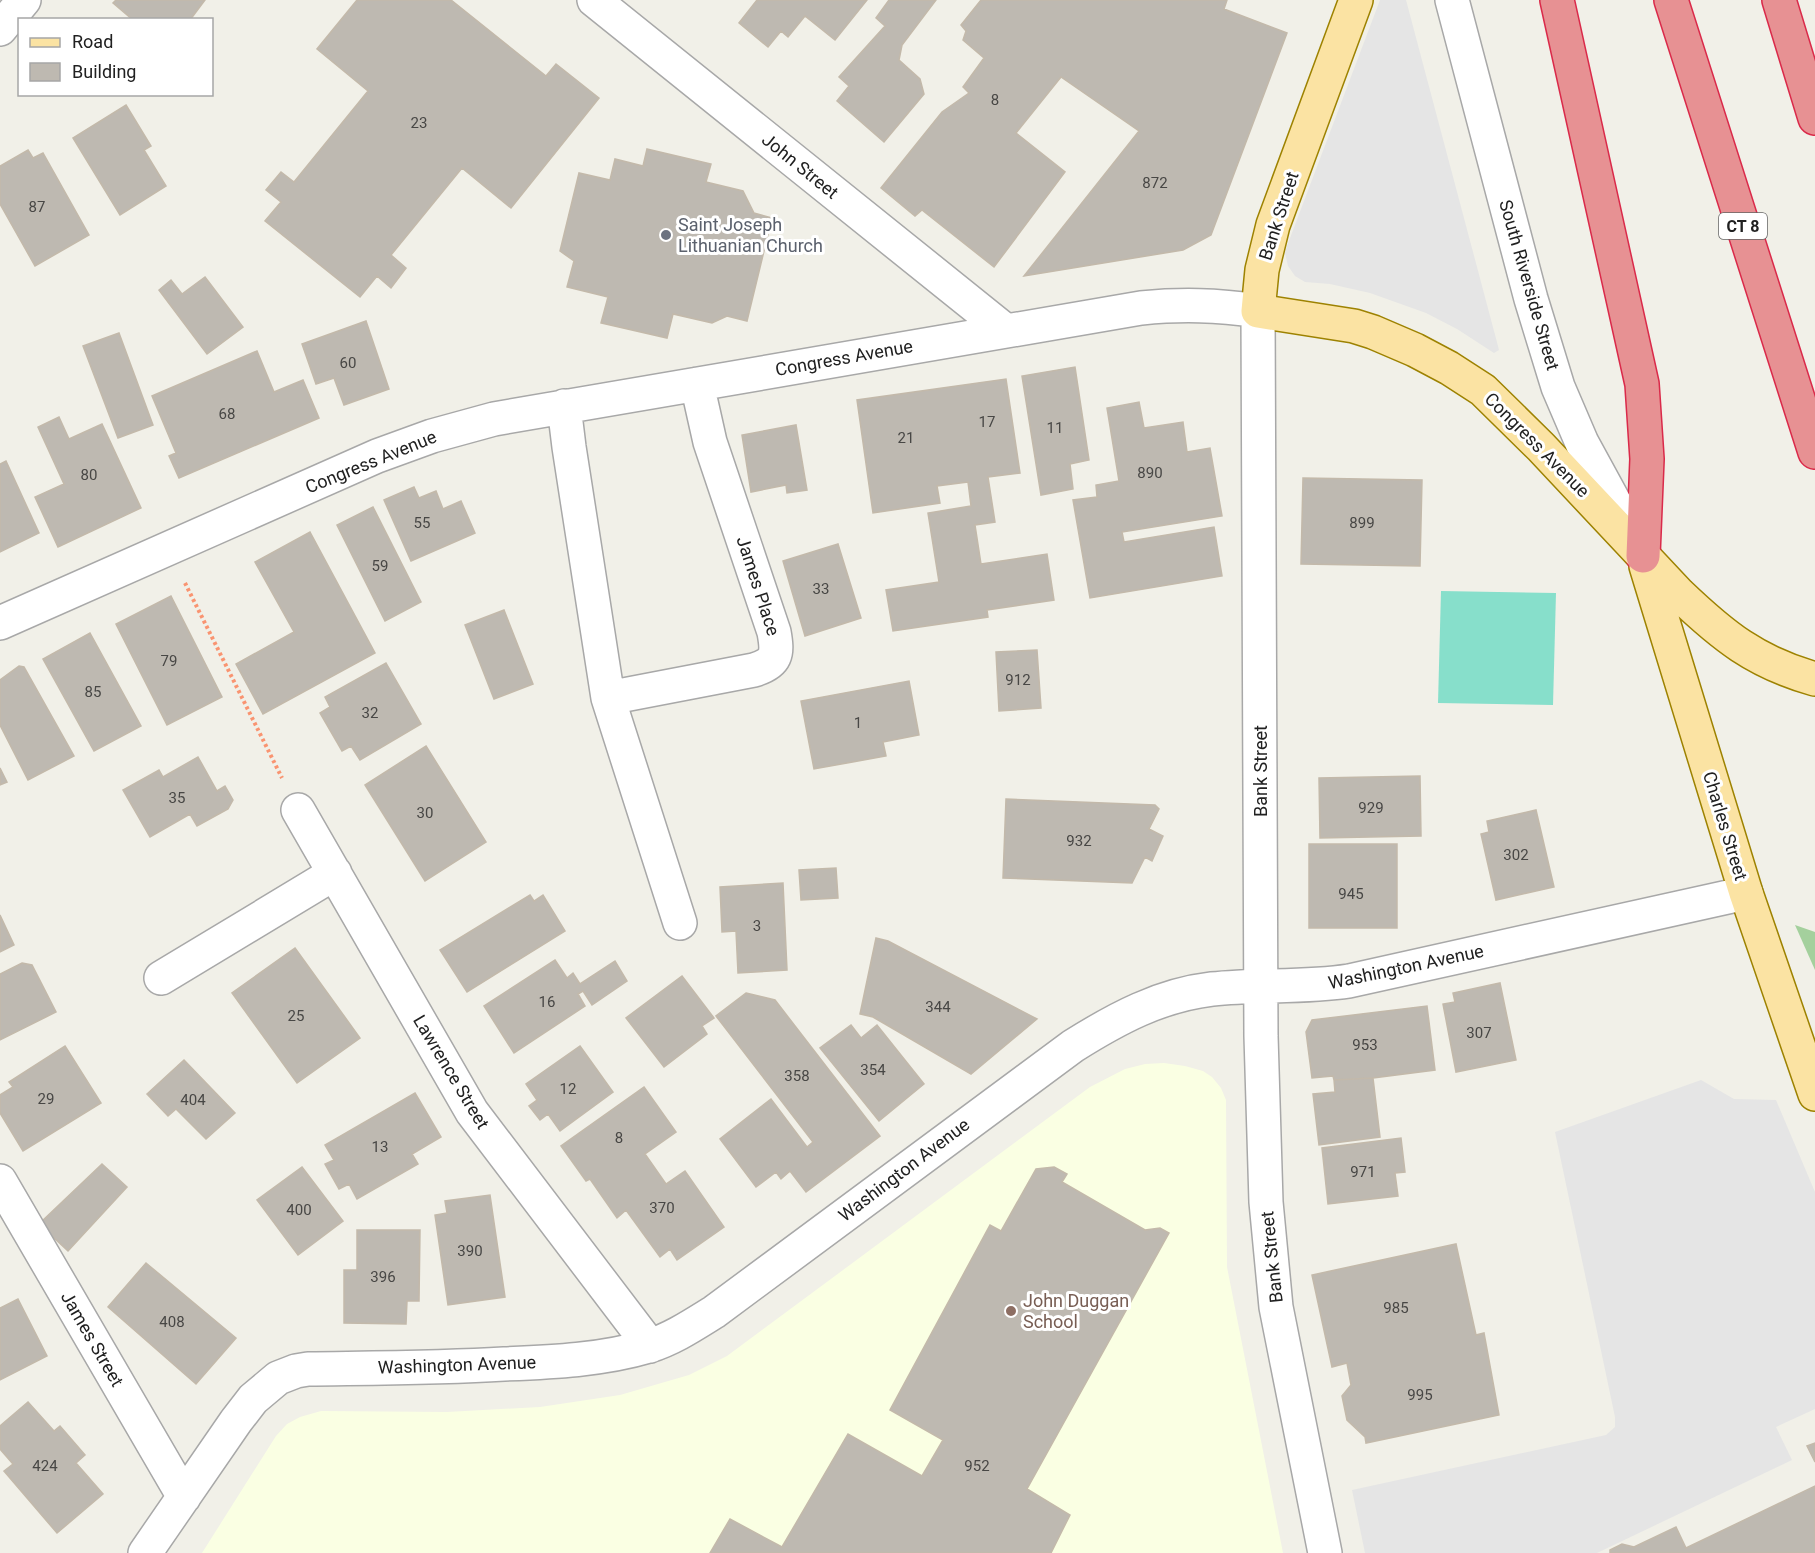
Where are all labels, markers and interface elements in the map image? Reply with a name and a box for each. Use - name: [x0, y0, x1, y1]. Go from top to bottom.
- legend: [18, 18, 213, 96]
- text: Road: [72, 31, 113, 52]
- text: Building: [72, 61, 136, 82]
- house number: 8: [991, 91, 999, 109]
- house number: 23: [411, 114, 427, 132]
- street label: John Street: [758, 128, 843, 203]
- street label: Bank Street: [1254, 169, 1303, 263]
- house number: 872: [1142, 174, 1168, 192]
- street label: South Riverside Street: [1495, 197, 1564, 373]
- house number: 87: [29, 198, 45, 216]
- road number: CT 8: [1719, 213, 1767, 239]
- place label: Saint Joseph Lithuanian Church: [678, 214, 823, 256]
- marker: Saint Joseph Lithuanian Church: [659, 228, 673, 242]
- street label: Congress Avenue: [773, 335, 914, 380]
- house number: 60: [340, 354, 356, 372]
- street label: Congress Avenue: [1481, 388, 1594, 501]
- house number: 68: [219, 405, 235, 423]
- house number: 17: [979, 413, 995, 431]
- house number: 11: [1047, 419, 1063, 437]
- street label: Congress Avenue: [302, 426, 439, 497]
- house number: 21: [898, 429, 914, 447]
- house number: 890: [1137, 464, 1163, 482]
- house number: 80: [81, 466, 97, 484]
- house number: 55: [414, 514, 430, 532]
- house number: 899: [1349, 514, 1375, 532]
- street label: James Place: [733, 533, 784, 638]
- house number: 59: [372, 557, 388, 575]
- house number: 33: [813, 580, 829, 598]
- house number: 79: [161, 652, 177, 670]
- house number: 912: [1005, 671, 1031, 689]
- house number: 85: [85, 683, 101, 701]
- house number: 32: [362, 704, 378, 722]
- house number: 1: [854, 714, 862, 732]
- street label: Bank Street: [1250, 725, 1271, 817]
- street label: Charles Street: [1699, 769, 1752, 883]
- house number: 35: [169, 789, 185, 807]
- house number: 929: [1358, 799, 1384, 817]
- house number: 30: [417, 804, 433, 822]
- house number: 932: [1066, 832, 1092, 850]
- house number: 302: [1503, 846, 1529, 864]
- house number: 945: [1338, 885, 1364, 903]
- house number: 3: [753, 917, 761, 935]
- street label: Washington Avenue: [1326, 940, 1486, 993]
- house number: 16: [539, 993, 555, 1011]
- house number: 344: [925, 998, 951, 1016]
- house number: 25: [288, 1007, 304, 1025]
- street label: Lawrence Street: [409, 1011, 494, 1133]
- house number: 307: [1466, 1024, 1492, 1042]
- house number: 953: [1352, 1036, 1378, 1054]
- house number: 354: [860, 1061, 886, 1079]
- house number: 358: [784, 1067, 810, 1085]
- house number: 12: [560, 1080, 576, 1098]
- house number: 29: [38, 1090, 54, 1108]
- house number: 404: [180, 1091, 206, 1109]
- street label: Washington Avenue: [834, 1114, 973, 1226]
- house number: 8: [615, 1129, 623, 1147]
- house number: 13: [372, 1138, 388, 1156]
- house number: 971: [1350, 1163, 1376, 1181]
- house number: 370: [649, 1199, 675, 1217]
- house number: 400: [286, 1201, 312, 1219]
- street label: Bank Street: [1256, 1210, 1287, 1304]
- house number: 390: [457, 1242, 483, 1260]
- house number: 396: [370, 1268, 396, 1286]
- street label: James Street: [57, 1287, 128, 1390]
- place label: John Duggan School: [1023, 1290, 1129, 1332]
- house number: 985: [1383, 1299, 1409, 1317]
- marker: John Duggan School: [1004, 1304, 1018, 1318]
- house number: 408: [159, 1313, 185, 1331]
- street label: Washington Avenue: [377, 1351, 536, 1378]
- house number: 995: [1407, 1386, 1433, 1404]
- house number: 424: [32, 1457, 58, 1475]
- house number: 952: [964, 1457, 990, 1475]

